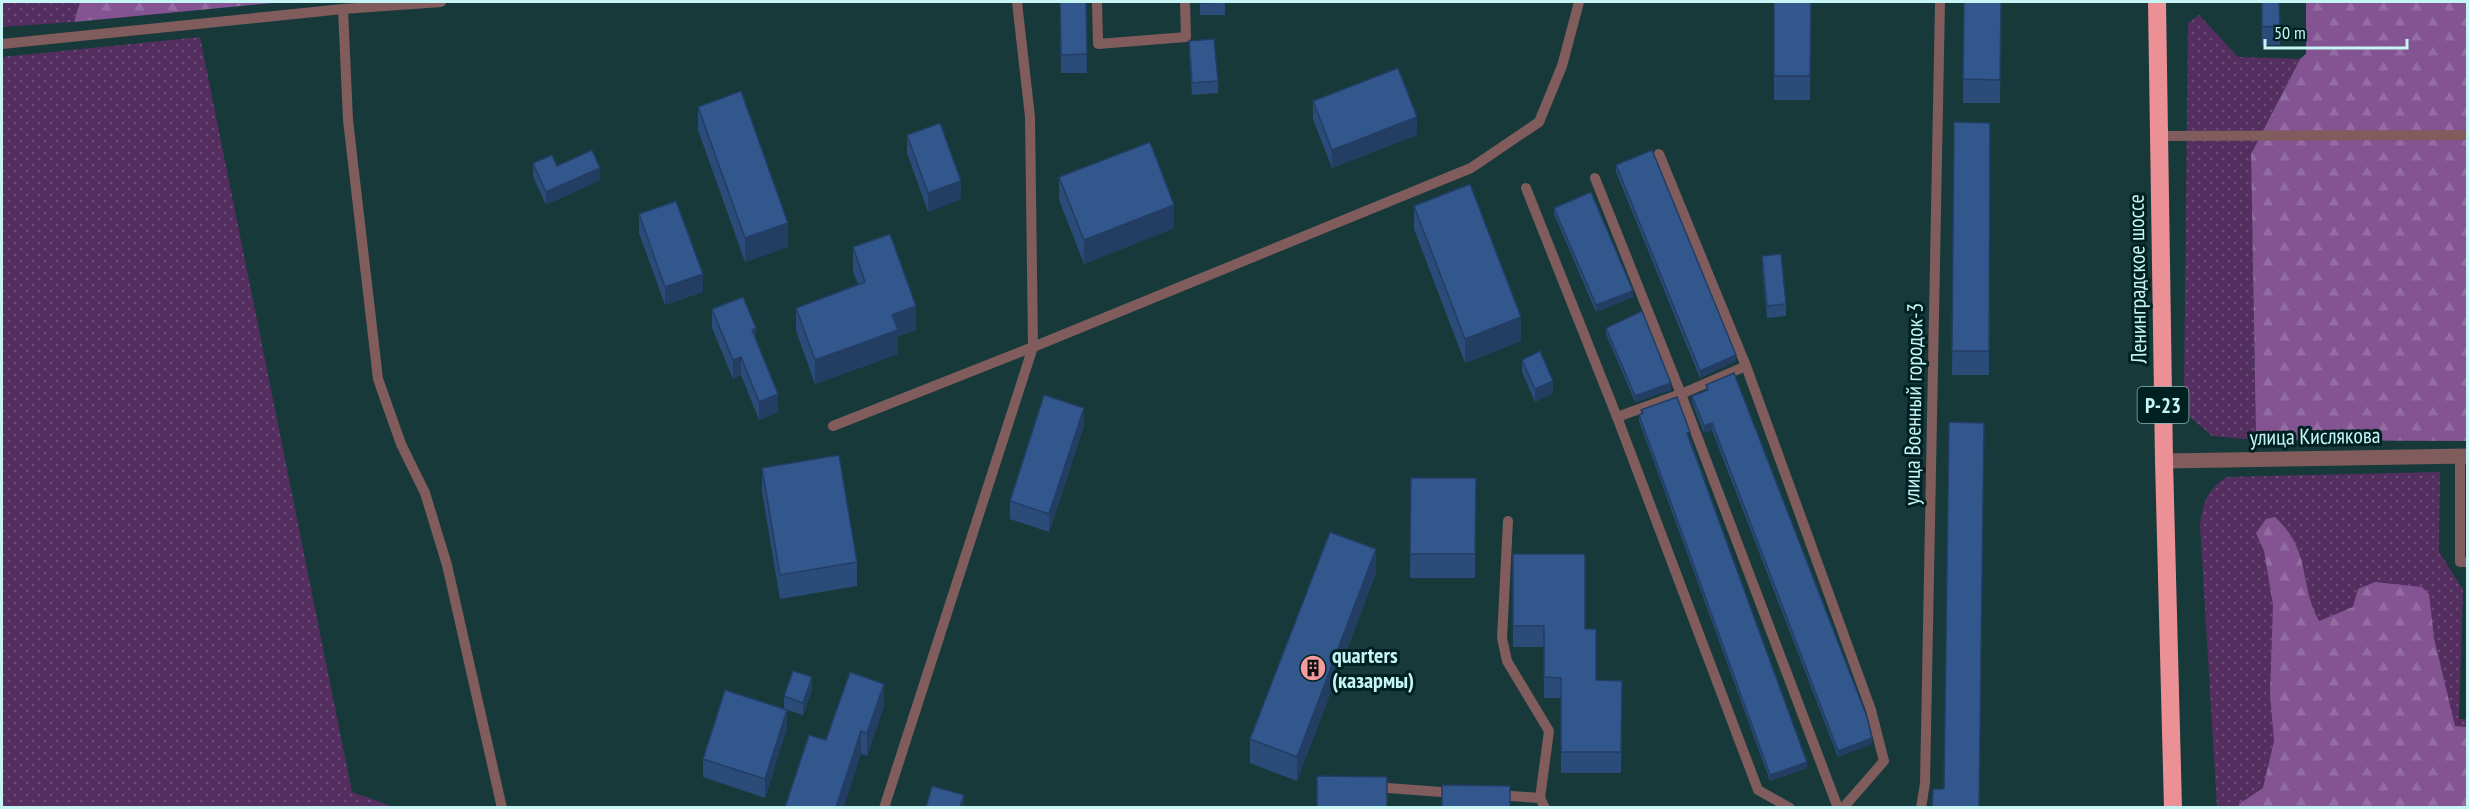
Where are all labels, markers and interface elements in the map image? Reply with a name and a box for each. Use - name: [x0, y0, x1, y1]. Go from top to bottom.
- scale bar: [2265, 12, 2408, 50]
- text: 50 m: [2274, 21, 2306, 44]
- street label: Ленинградское шоссе: [2122, 194, 2152, 365]
- street label: улица Военный городок-3: [1897, 302, 1929, 506]
- road number: Р-23: [2138, 387, 2188, 423]
- street label: улица Кислякова: [2249, 421, 2381, 451]
- place label: quarters (казармы): [1332, 641, 1414, 694]
- building icon: quarters (казармы): [1298, 653, 1328, 683]

